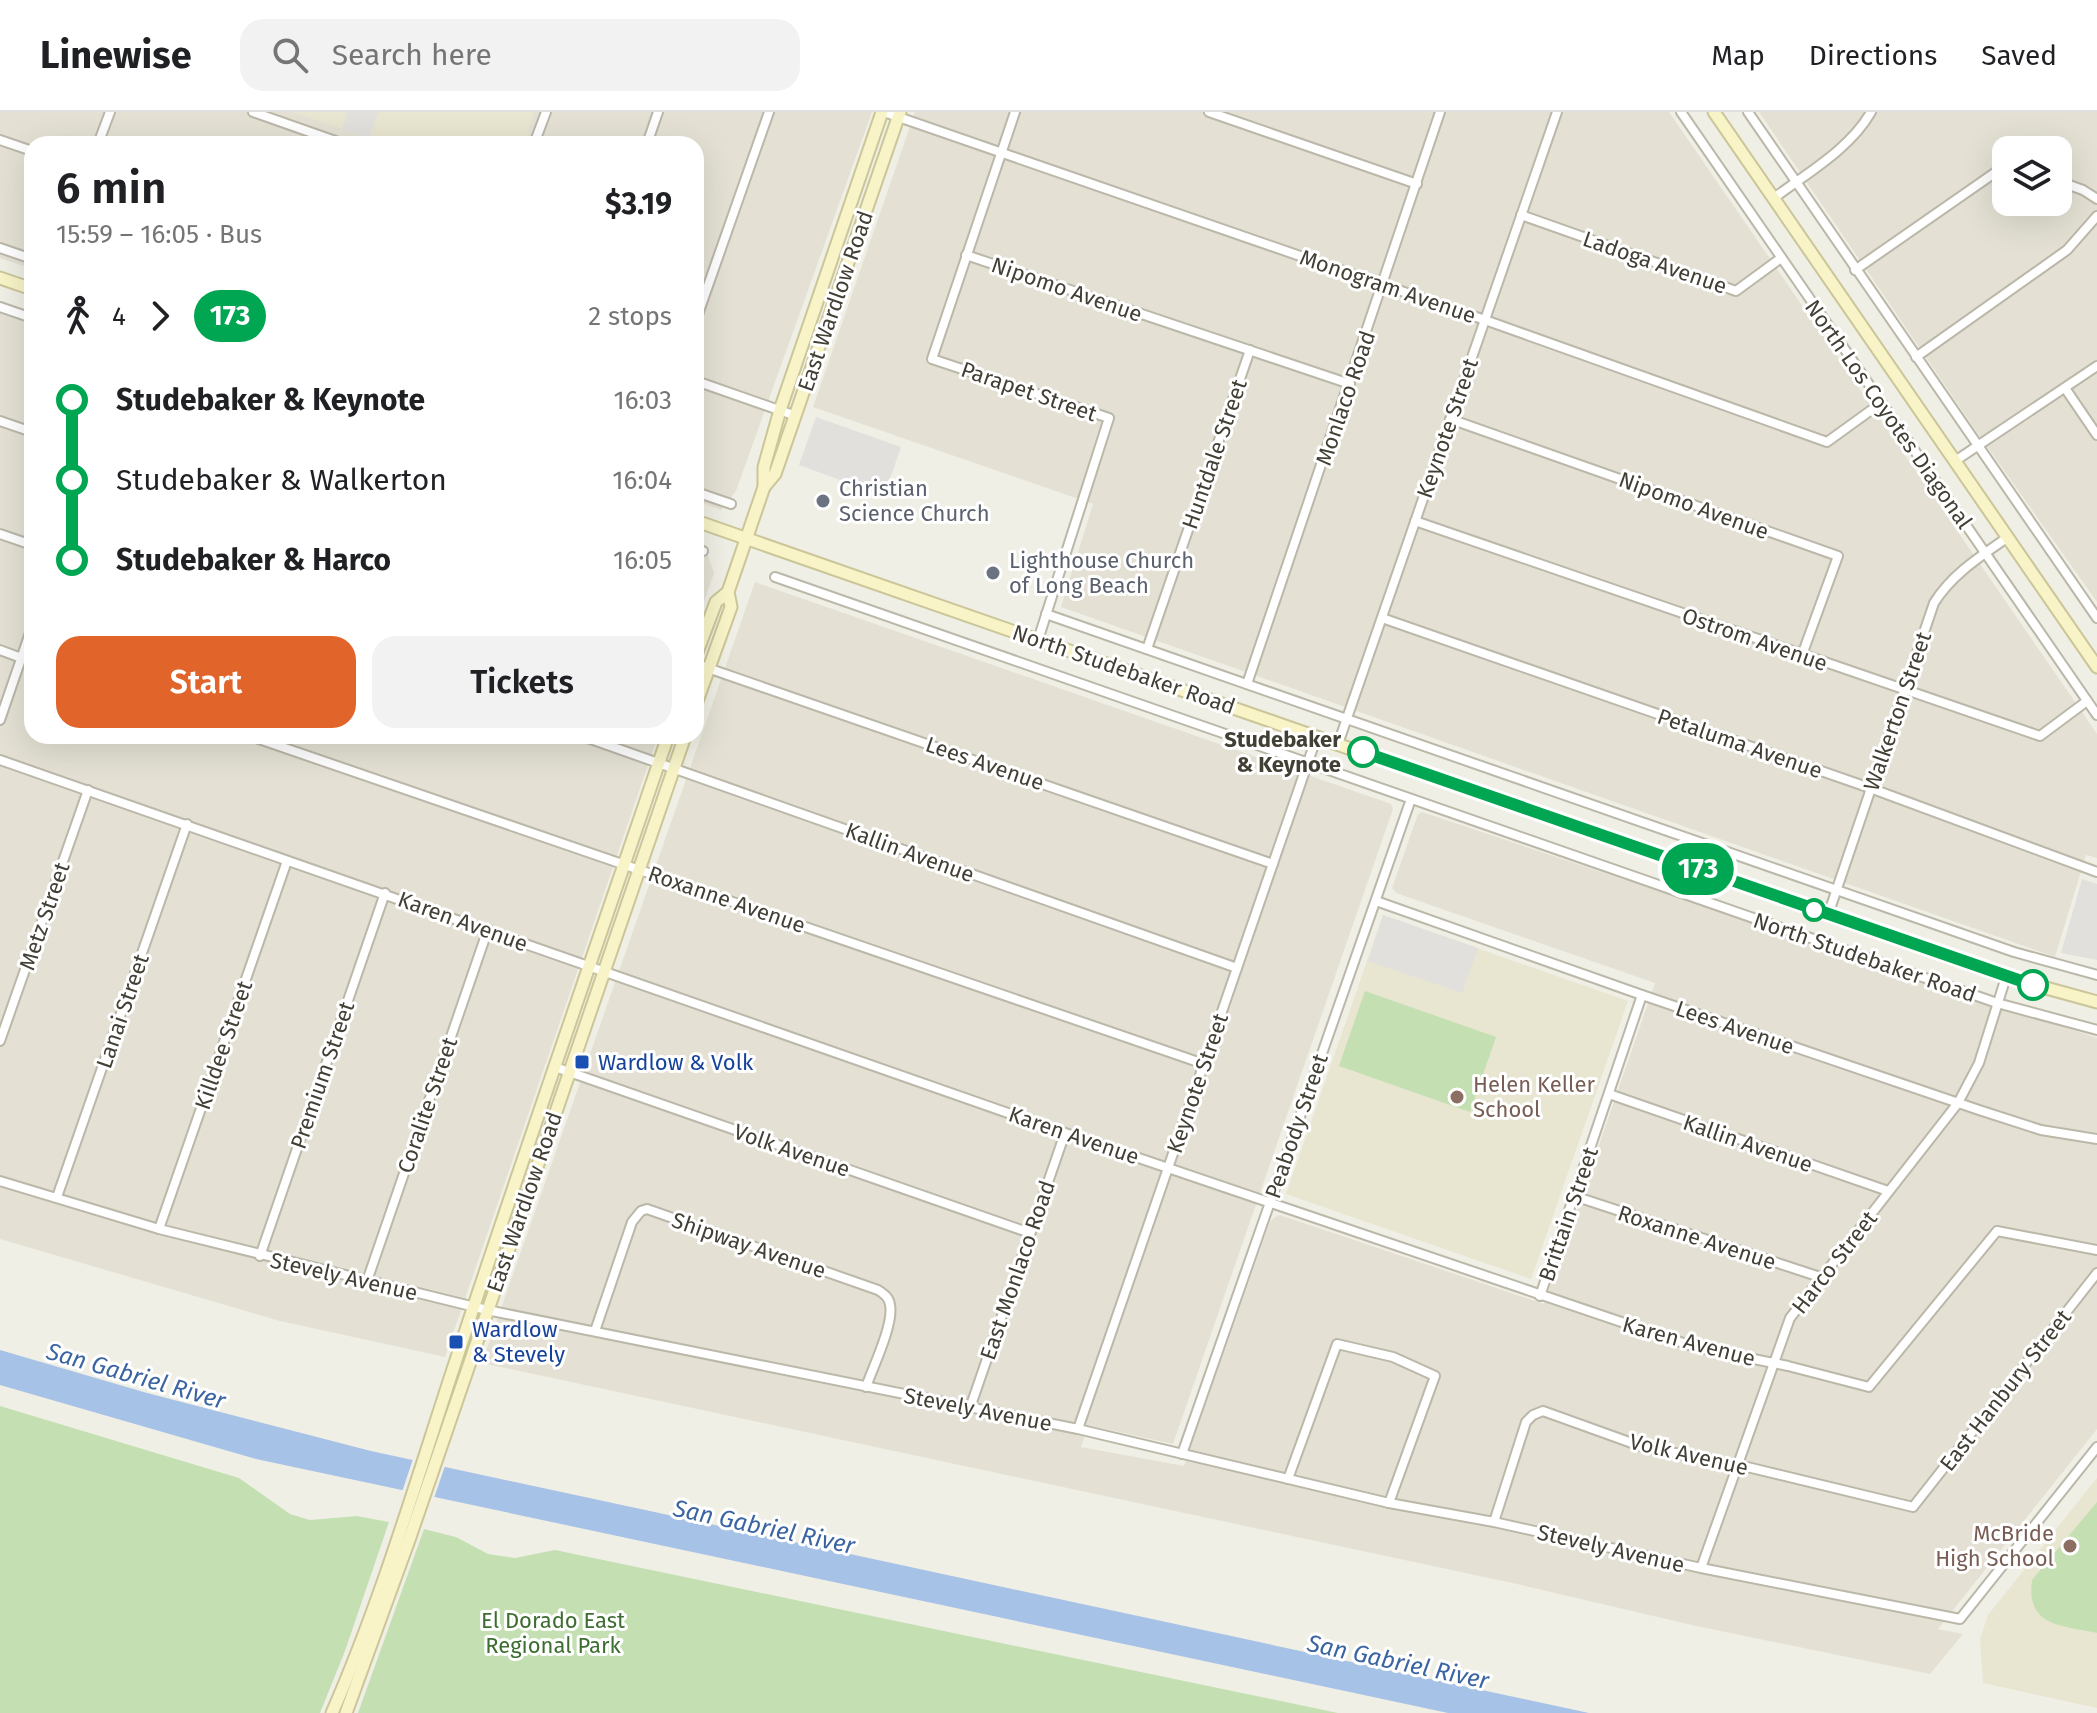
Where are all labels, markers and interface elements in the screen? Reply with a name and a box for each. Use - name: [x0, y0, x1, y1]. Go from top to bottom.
- search box: [240, 19, 800, 91]
- text: Linewise: [40, 32, 192, 78]
- icon: search: [268, 33, 312, 77]
- text: Search here: [332, 37, 492, 73]
- text: Map: [1711, 39, 1765, 72]
- text: Directions: [1809, 39, 1937, 72]
- text: Saved: [1981, 39, 2057, 72]
- map controls: [1992, 136, 2072, 216]
- button: layers: [1992, 136, 2072, 216]
- text: 6 min: [56, 162, 166, 215]
- text: $3.19: [605, 186, 672, 222]
- street label: East Wardlow Road: [792, 207, 879, 395]
- text: 15:59 – 16:05 · Bus: [56, 219, 262, 250]
- street label: Ladoga Avenue: [1579, 225, 1730, 300]
- street label: Monogram Avenue: [1296, 244, 1479, 329]
- street label: Nipomo Avenue: [988, 251, 1146, 328]
- icon: walk: [56, 294, 100, 338]
- icon: forward: [138, 294, 182, 338]
- street label: North Los Coyotes Diagonal: [1799, 295, 1978, 534]
- text: 173: [210, 299, 250, 332]
- text: 4: [112, 301, 126, 332]
- text: 2 stops: [588, 301, 672, 332]
- street label: Monlaco Road: [1310, 327, 1381, 469]
- street label: Keynote Street: [1411, 355, 1484, 502]
- street label: Parapet Street: [957, 356, 1100, 427]
- street label: Huntdale Street: [1176, 375, 1253, 533]
- text: Studebaker & Keynote: [116, 382, 425, 418]
- text: 16:03: [613, 385, 672, 416]
- text: Studebaker & Walkerton: [116, 462, 447, 498]
- text: 16:04: [612, 465, 672, 496]
- street label: Nipomo Avenue: [1615, 466, 1773, 545]
- place label: Christian Science Church: [839, 475, 990, 527]
- marker: Christian Science Church: [814, 492, 832, 510]
- text: Studebaker & Harco: [116, 542, 391, 578]
- text: 16:05: [613, 545, 672, 576]
- place label: Lighthouse Church of Long Beach: [1009, 547, 1194, 599]
- marker: Lighthouse Church of Long Beach: [984, 564, 1002, 582]
- street label: Ostrom Avenue: [1679, 602, 1831, 677]
- street label: North Studebaker Road: [1009, 619, 1239, 720]
- street label: Walkerton Street: [1858, 628, 1937, 794]
- button: Start: [56, 636, 356, 728]
- button: Tickets: [372, 636, 672, 728]
- street label: Petaluma Avenue: [1654, 703, 1826, 784]
- place label: Studebaker & Keynote: [1224, 726, 1341, 778]
- street label: Lees Avenue: [922, 731, 1048, 796]
- marker: Studebaker & Keynote: [1348, 737, 1378, 767]
- street label: Kallin Avenue: [842, 817, 978, 888]
- line badge: 173: [1652, 843, 1744, 895]
- text: 173: [1678, 852, 1718, 885]
- street label: Metz Street: [13, 859, 76, 974]
- street label: Roxanne Avenue: [645, 860, 809, 939]
- street label: Karen Avenue: [394, 885, 532, 957]
- unlabelled marker: [1803, 899, 1825, 921]
- street label: North Studebaker Road: [1750, 907, 1980, 1008]
- street label: Lanai Street: [90, 950, 155, 1072]
- unlabelled marker: [2018, 970, 2048, 1000]
- street label: Killdee Street: [189, 977, 258, 1113]
- street label: Lees Avenue: [1672, 995, 1798, 1060]
- street label: Premium Street: [285, 998, 360, 1153]
- street label: Keynote Street: [1161, 1010, 1234, 1157]
- street label: Coralite Street: [392, 1034, 463, 1177]
- place label: Wardlow & Volk: [598, 1049, 754, 1076]
- street label: Peabody Street: [1259, 1050, 1334, 1202]
- marker: Wardlow & Volk: [573, 1053, 591, 1071]
- place label: Helen Keller School: [1473, 1071, 1595, 1123]
- marker: Helen Keller School: [1448, 1088, 1466, 1106]
- street label: Karen Avenue: [1005, 1101, 1143, 1170]
- street label: East Wardlow Road: [481, 1108, 568, 1296]
- street label: Kallin Avenue: [1679, 1109, 1816, 1178]
- street label: Volk Avenue: [730, 1118, 853, 1183]
- street label: Brittain Street: [1533, 1143, 1604, 1285]
- street label: East Monlaco Road: [974, 1177, 1061, 1363]
- street label: Roxanne Avenue: [1614, 1199, 1779, 1276]
- street label: Harco Street: [1786, 1205, 1883, 1319]
- street label: Shipway Avenue: [668, 1207, 829, 1284]
- street label: Stevely Avenue: [268, 1246, 420, 1307]
- street label: East Hanbury Street: [1934, 1304, 2077, 1477]
- street label: Karen Avenue: [1620, 1311, 1758, 1372]
- place label: Wardlow & Stevely: [472, 1316, 565, 1368]
- marker: Wardlow & Stevely: [447, 1333, 465, 1351]
- water label: San Gabriel River: [42, 1337, 230, 1415]
- street label: Stevely Avenue: [902, 1382, 1054, 1437]
- street label: Volk Avenue: [1627, 1428, 1751, 1481]
- water label: San Gabriel River: [670, 1494, 858, 1560]
- street label: Stevely Avenue: [1535, 1518, 1687, 1579]
- place label: McBride High School: [1935, 1520, 2054, 1572]
- marker: McBride High School: [2061, 1537, 2079, 1555]
- park label: El Dorado East Regional Park: [481, 1607, 625, 1659]
- water label: San Gabriel River: [1304, 1629, 1492, 1695]

